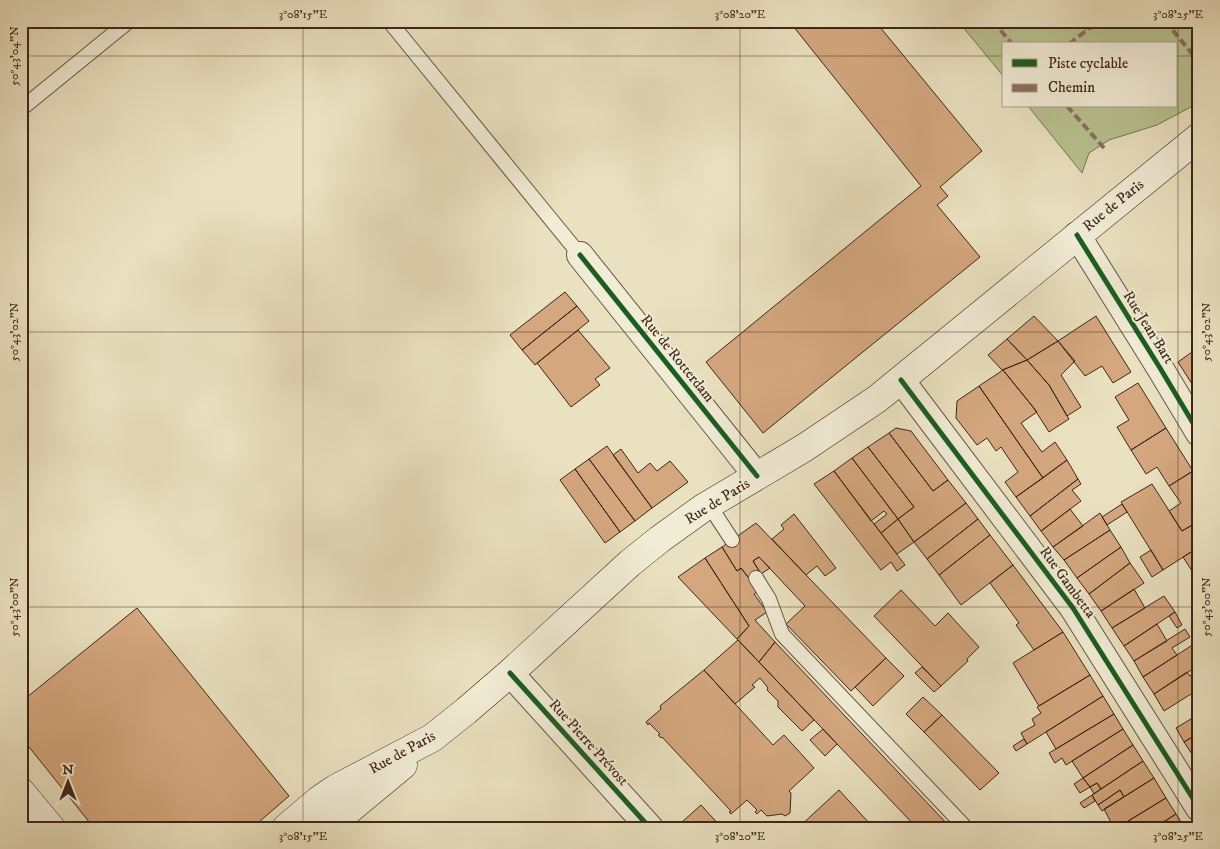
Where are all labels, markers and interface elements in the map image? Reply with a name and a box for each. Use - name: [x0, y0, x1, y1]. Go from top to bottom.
- text: 3°08'15"E: [279, 7, 328, 22]
- text: 3°08'20"E: [715, 7, 766, 22]
- text: 3°08'25"E: [1153, 7, 1204, 22]
- text: 50°43'04"N: [7, 26, 22, 86]
- legend: [1002, 42, 1178, 108]
- text: Piste cyclable: [1048, 54, 1128, 73]
- text: Chemin: [1048, 78, 1095, 97]
- street label: Rue de Paris: [1079, 175, 1148, 236]
- street label: Rue Jean Bart: [1119, 287, 1179, 367]
- text: 50°43'02"N: [7, 302, 22, 361]
- text: 50°43'02"N: [1199, 302, 1214, 361]
- street label: Rue de Rotterdam: [636, 311, 719, 406]
- street label: Rue de Paris: [681, 474, 753, 529]
- street label: Rue Gambetta: [1035, 543, 1100, 622]
- text: 50°43'00"N: [7, 577, 22, 637]
- text: 50°43'00"N: [1199, 577, 1214, 637]
- street label: Rue Pierre Prévost: [545, 695, 633, 790]
- street label: Rue de Paris: [366, 726, 439, 778]
- north arrow: [42, 756, 92, 806]
- text: N: [62, 761, 74, 779]
- text: 3°08'15"E: [279, 829, 328, 844]
- text: 3°08'20"E: [715, 829, 766, 844]
- text: 3°08'25"E: [1153, 829, 1204, 844]

